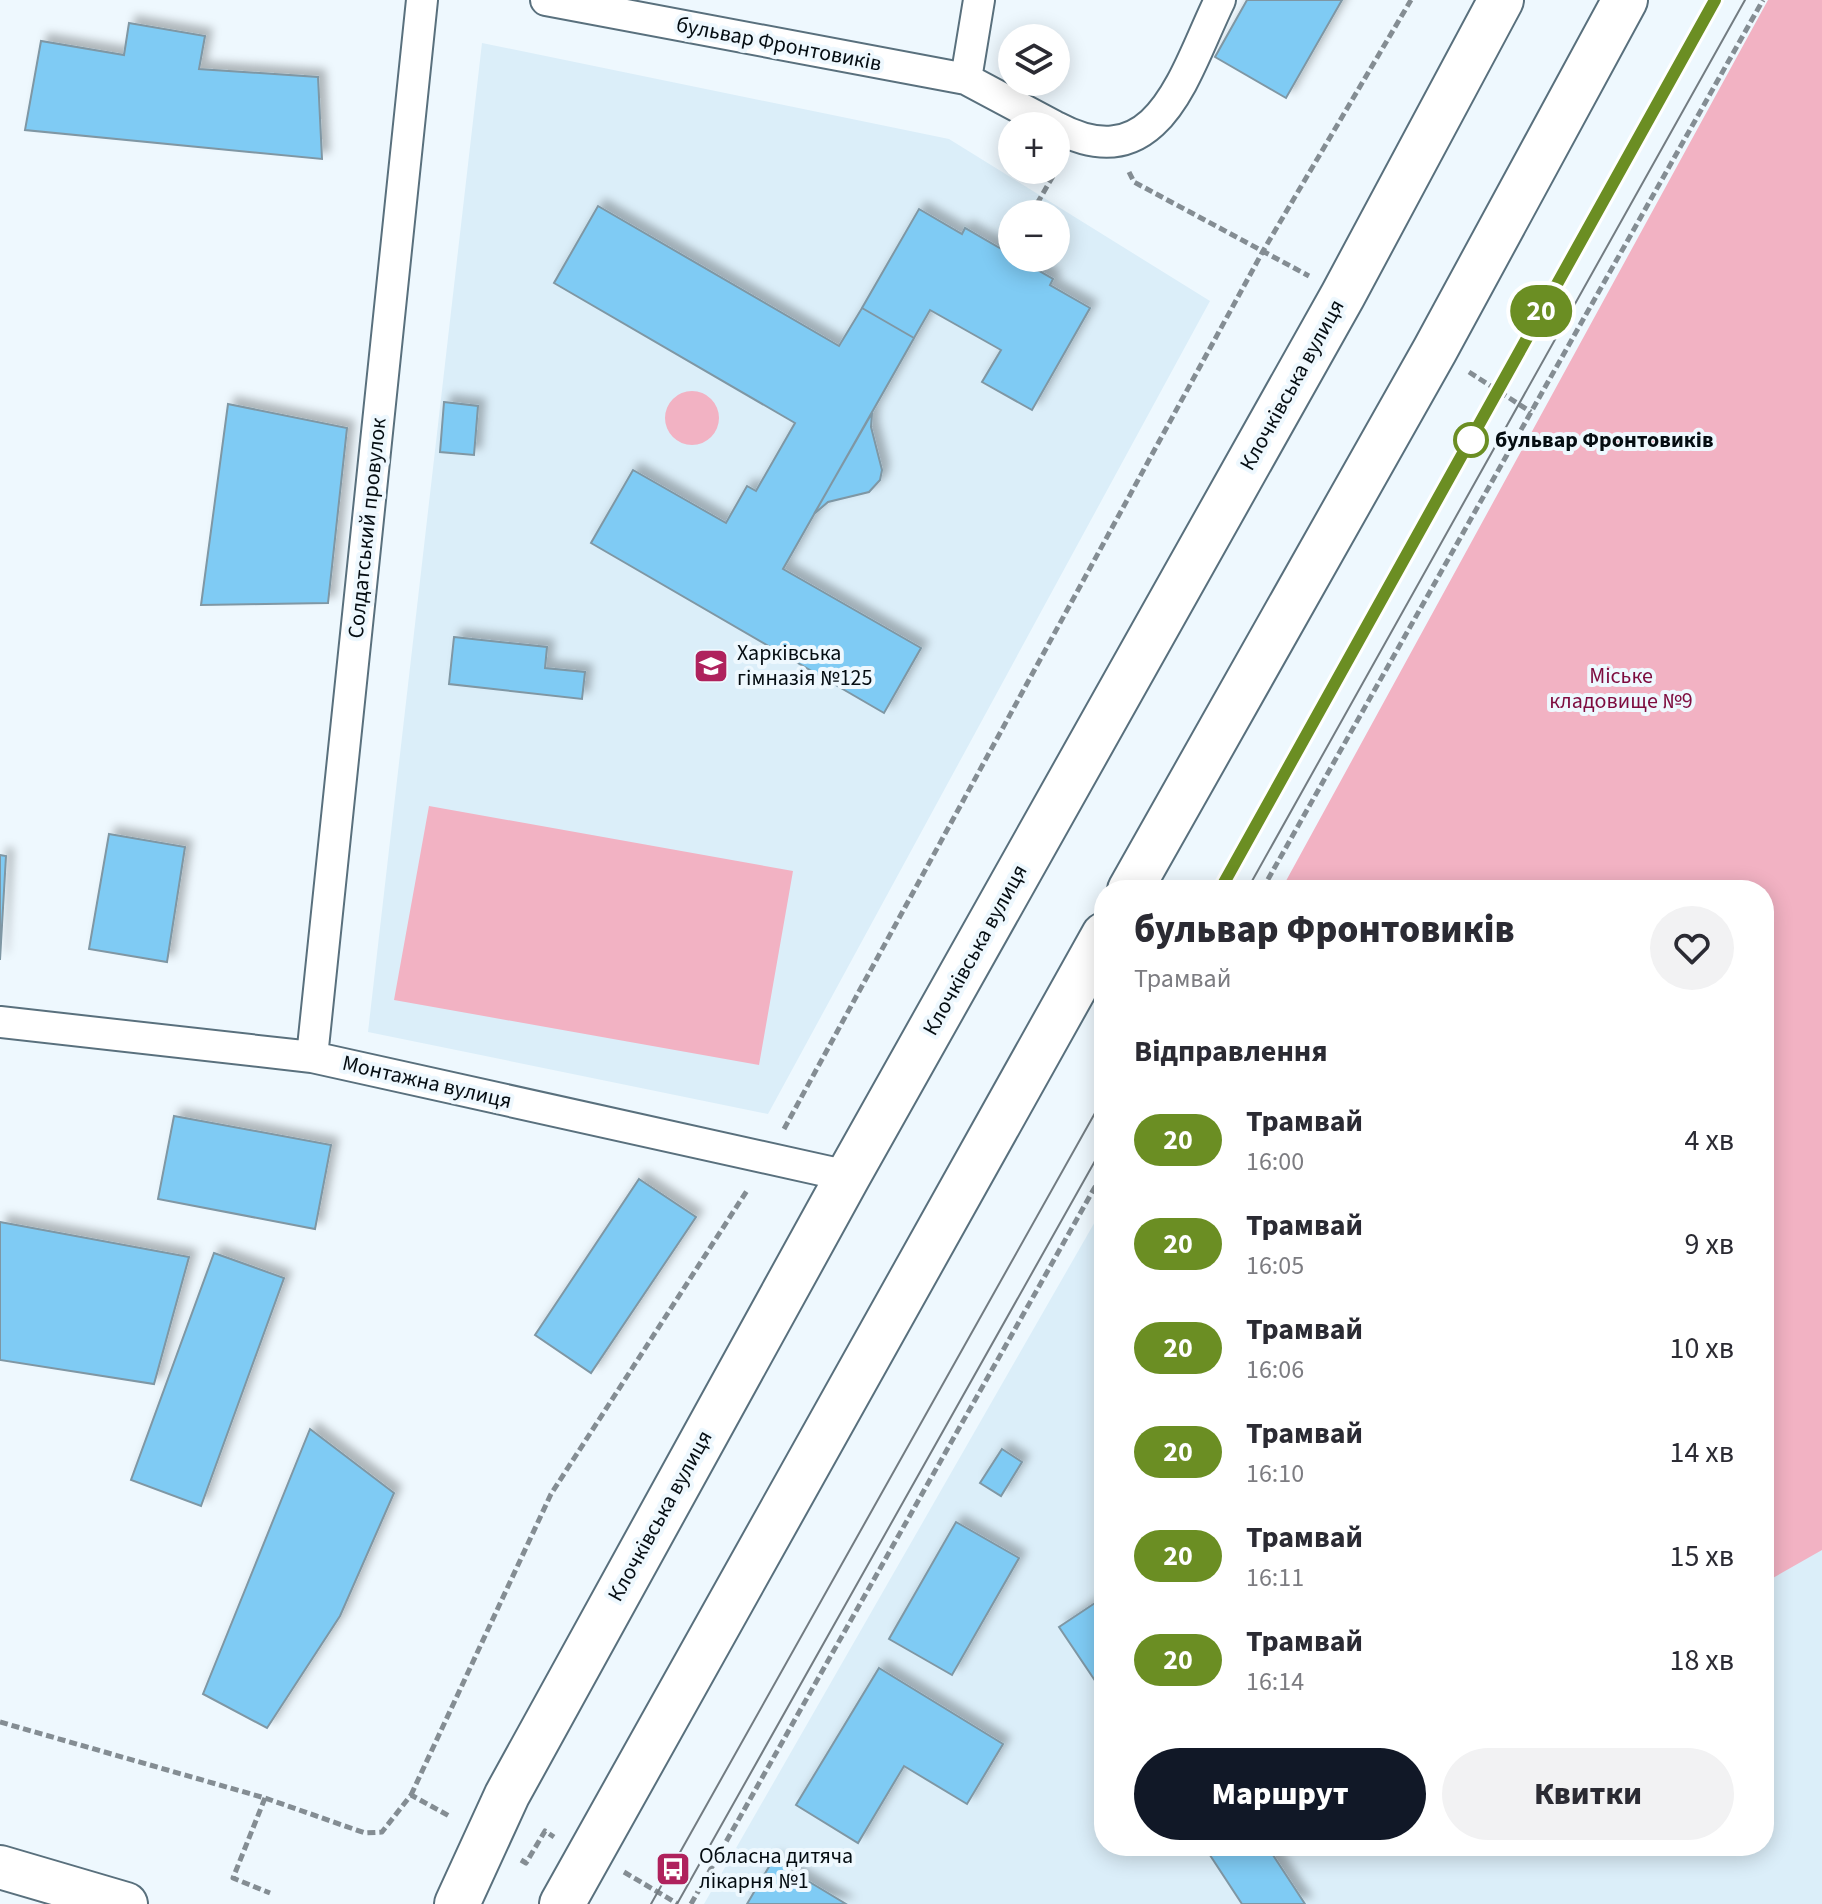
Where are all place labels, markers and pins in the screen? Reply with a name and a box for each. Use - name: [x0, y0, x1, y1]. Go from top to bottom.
- marker: бульвар Фронтовиків: [1454, 423, 1488, 457]
- place label: бульвар Фронтовиків: [1495, 424, 1714, 456]
- place label: Харківська гімназія №125: [737, 637, 872, 694]
- school or university icon: Харківська гімназія №125: [692, 647, 730, 685]
- place label: Обласна дитяча лікарня №1: [699, 1840, 853, 1897]
- bus stop icon: Обласна дитяча лікарня №1: [654, 1850, 692, 1888]

